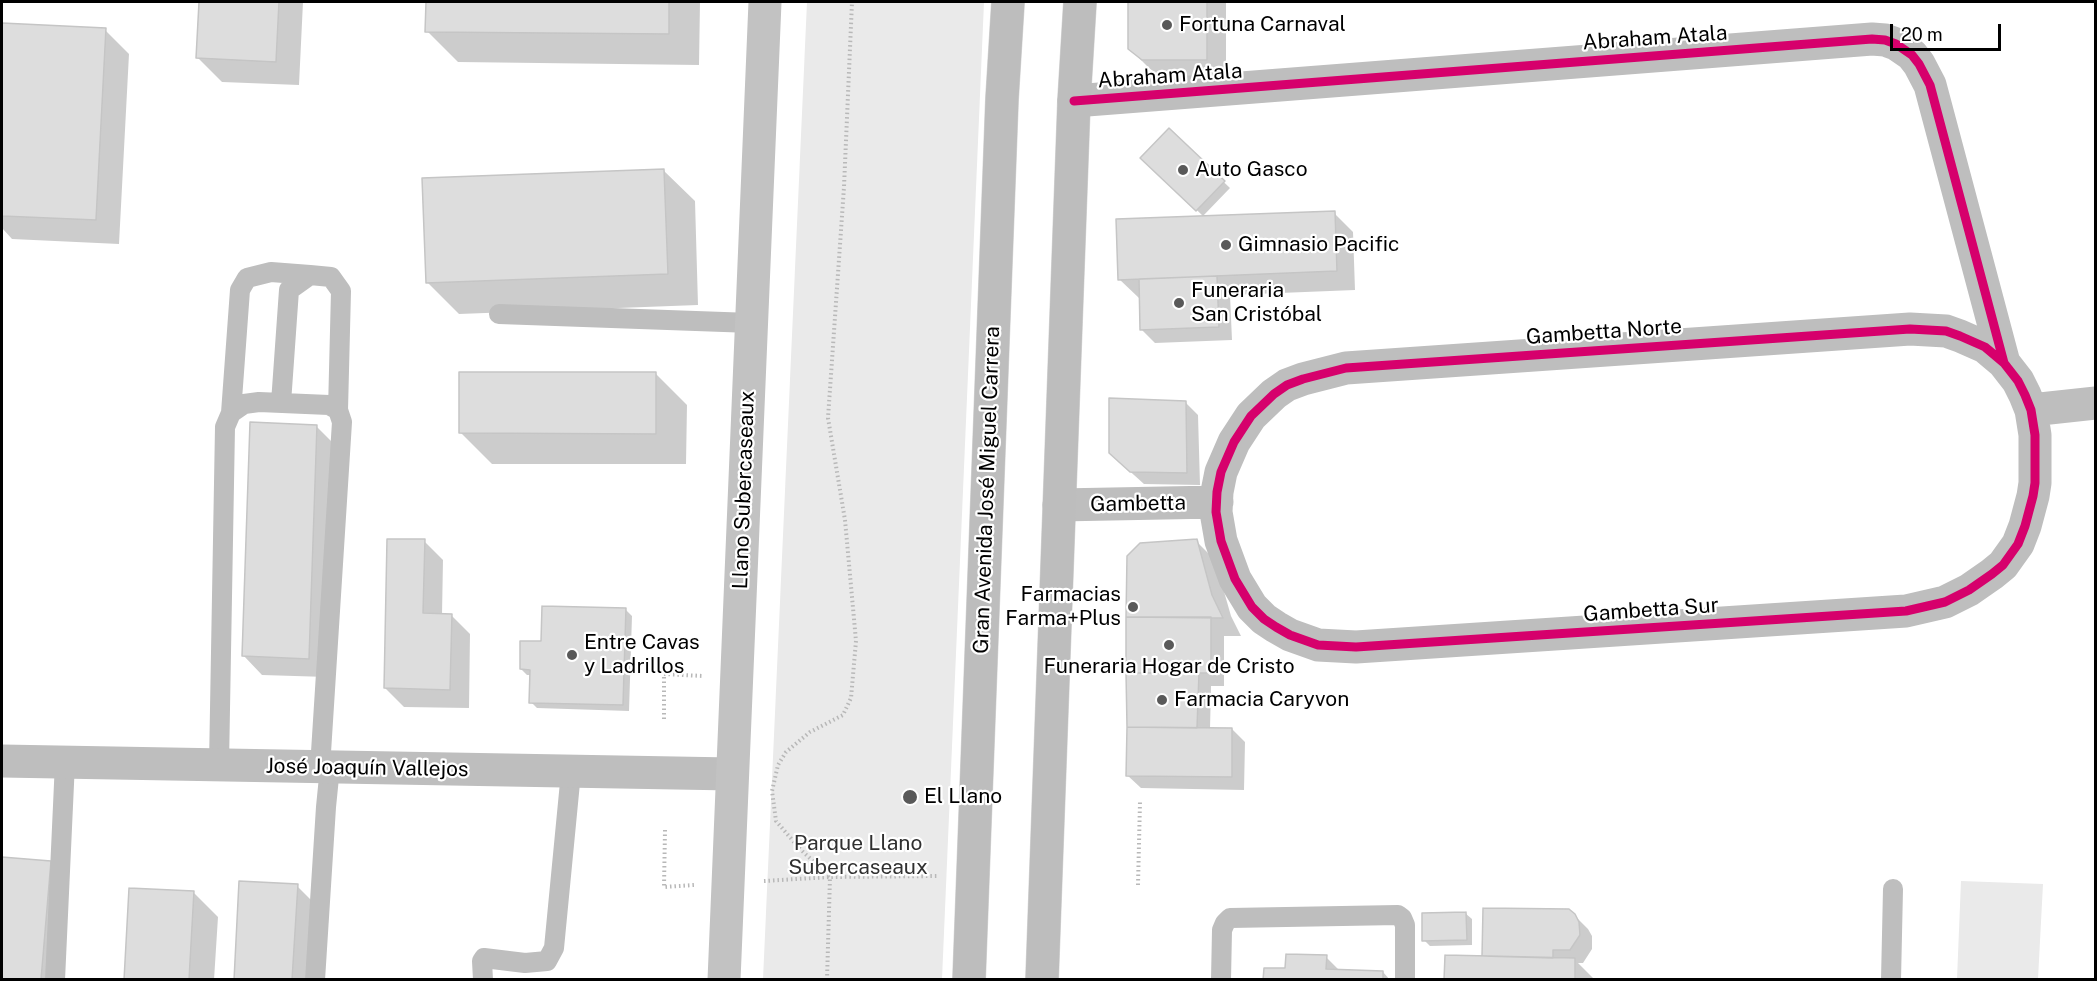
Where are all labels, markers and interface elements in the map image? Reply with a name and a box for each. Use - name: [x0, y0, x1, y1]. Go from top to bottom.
- place label: Fortuna Carnaval: [1179, 12, 1346, 38]
- scale bar: [1893, 12, 2004, 50]
- marker: Fortuna Carnaval: [1160, 18, 1174, 32]
- street label: Abraham Atala: [1582, 20, 1728, 56]
- text: 20 m: [1901, 24, 1943, 45]
- street label: Abraham Atala: [1097, 58, 1243, 94]
- place label: Auto Gasco: [1195, 157, 1308, 183]
- marker: Auto Gasco: [1176, 163, 1190, 177]
- place label: Gimnasio Pacific: [1238, 232, 1399, 258]
- marker: Gimnasio Pacific: [1219, 238, 1233, 252]
- place label: Funeraria San Cristóbal: [1191, 278, 1322, 328]
- marker: Funeraria San Cristóbal: [1172, 296, 1186, 310]
- street label: Gambetta Norte: [1525, 314, 1683, 350]
- street label: Gran Avenida José Miguel Carrera: [969, 326, 1005, 654]
- street label: Llano Subercaseaux: [728, 390, 760, 590]
- street label: Gambetta: [1090, 491, 1186, 517]
- place label: Farmacias Farma+Plus: [1005, 582, 1121, 632]
- street label: Gambetta Sur: [1582, 593, 1720, 627]
- marker: Farmacias Farma+Plus: [1126, 600, 1140, 614]
- place label: Entre Cavas y Ladrillos: [584, 630, 700, 680]
- marker: Funeraria Hogar de Cristo: [1162, 638, 1176, 652]
- marker: Entre Cavas y Ladrillos: [565, 648, 579, 662]
- place label: Funeraria Hogar de Cristo: [1043, 654, 1295, 680]
- place label: Farmacia Caryvon: [1174, 687, 1349, 713]
- marker: Farmacia Caryvon: [1155, 693, 1169, 707]
- street label: José Joaquín Vallejos: [265, 754, 469, 782]
- place label: El Llano: [924, 784, 1002, 810]
- marker: El Llano: [901, 788, 919, 806]
- park label: Parque Llano Subercaseaux: [788, 831, 928, 881]

